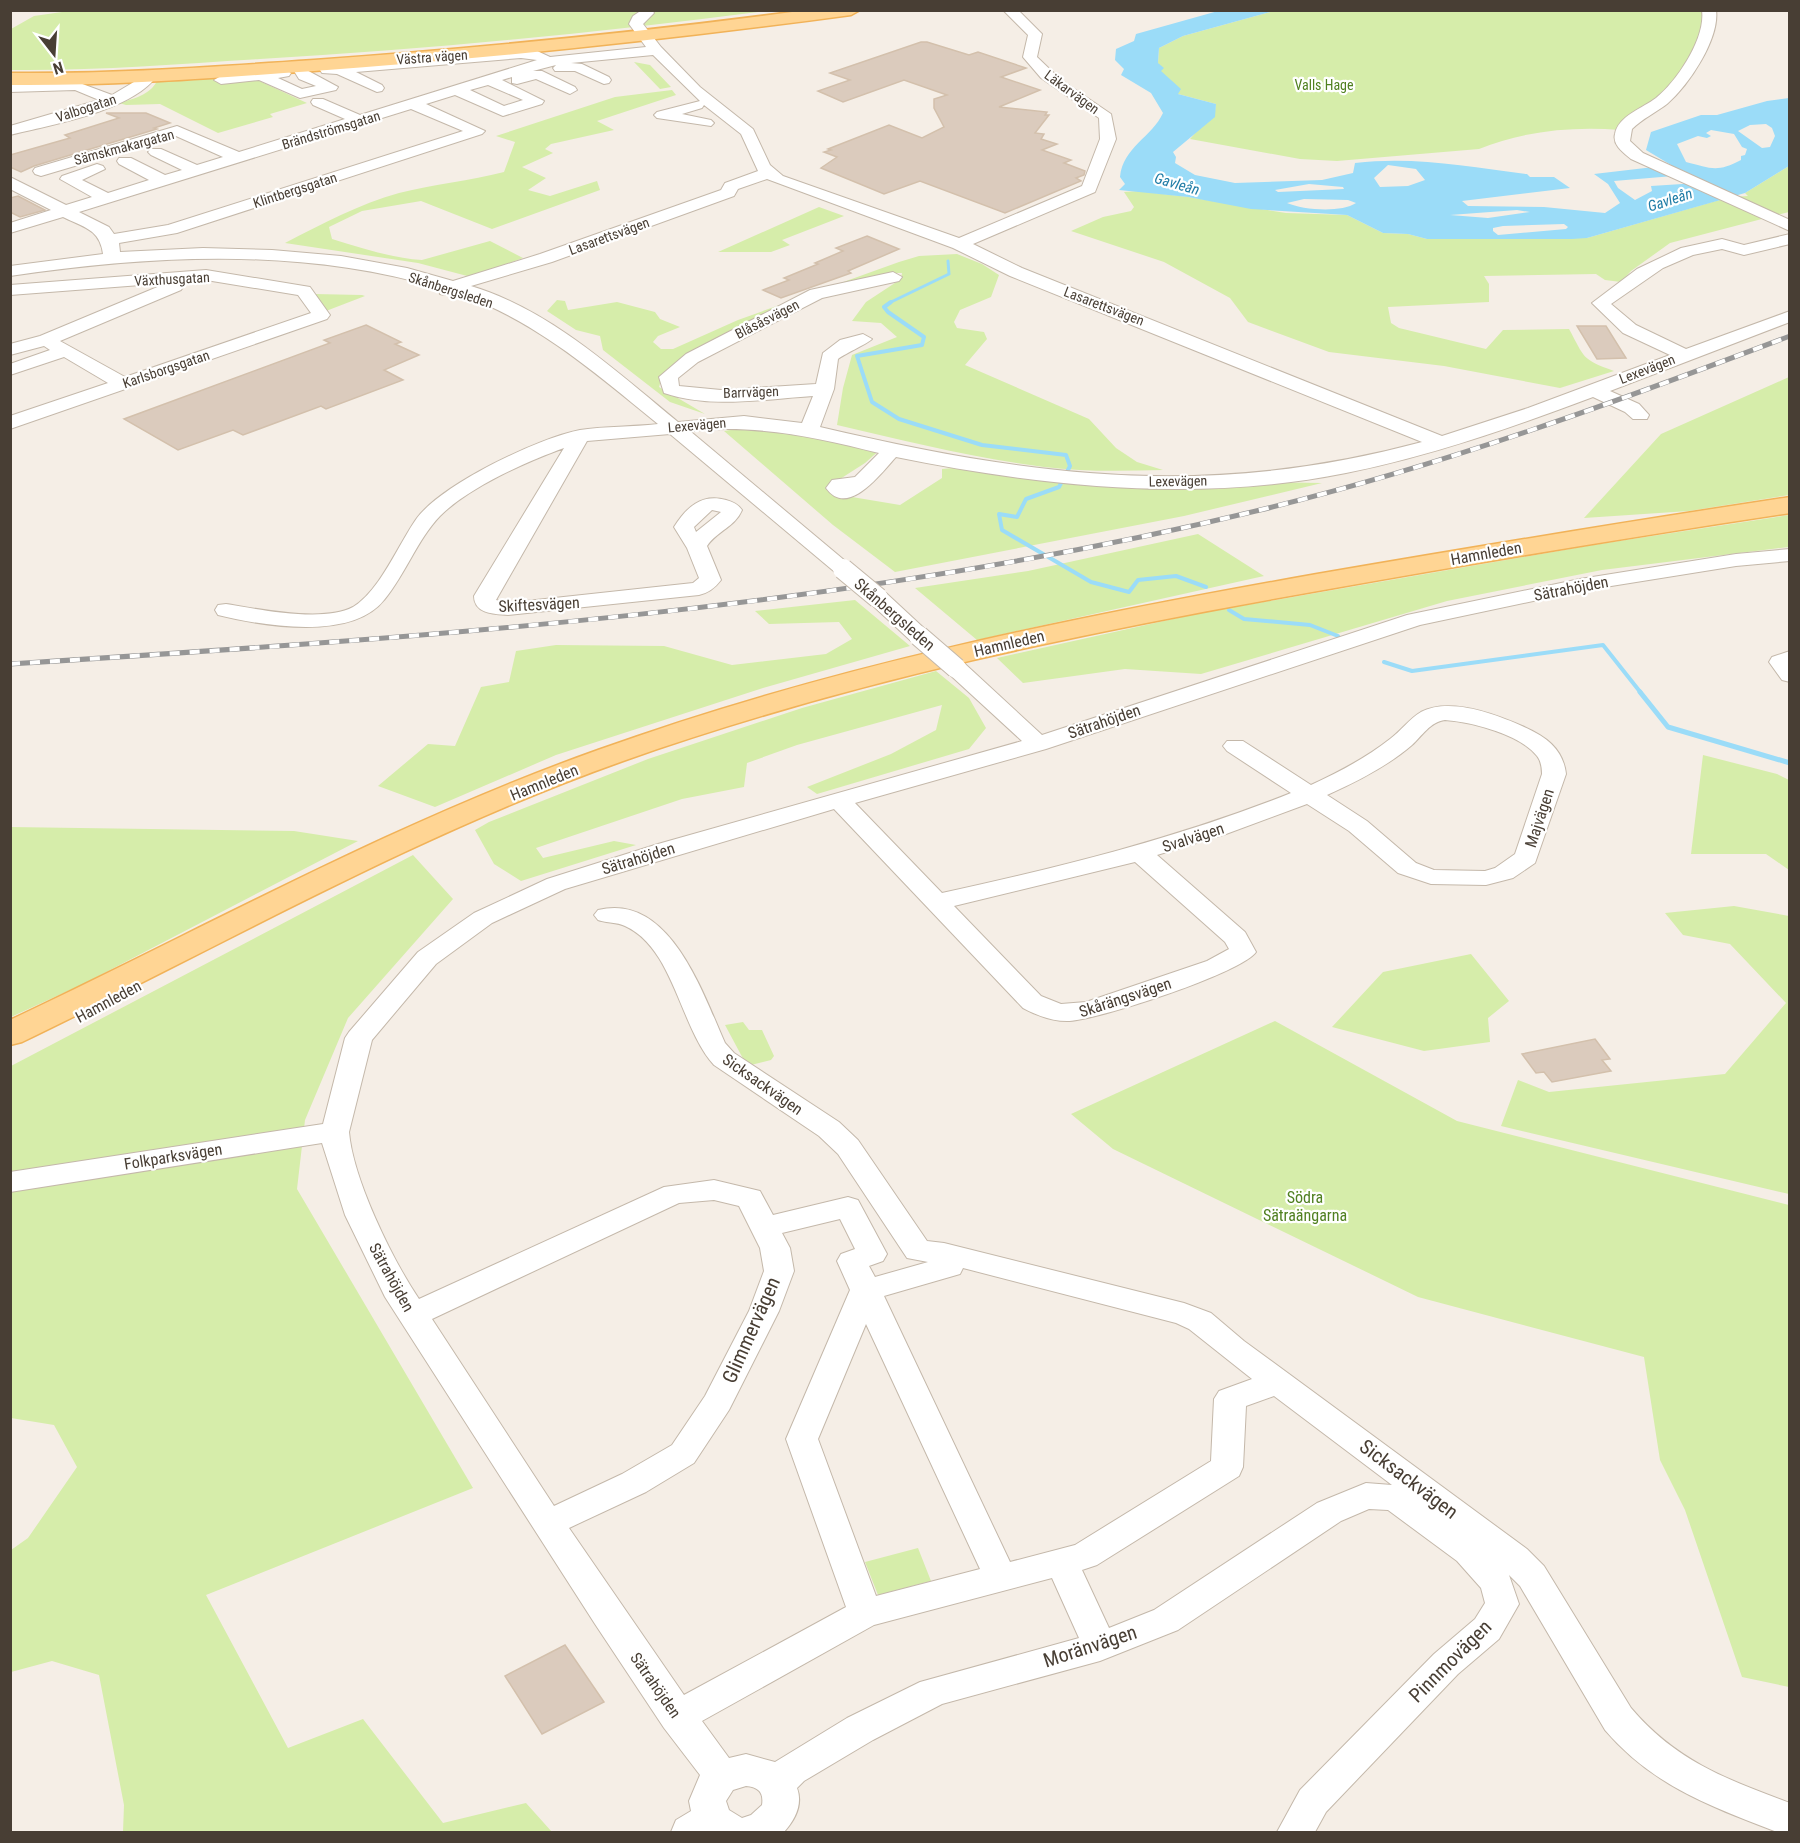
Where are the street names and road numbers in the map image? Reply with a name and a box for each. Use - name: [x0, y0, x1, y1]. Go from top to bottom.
- street label: Västra vägen: [396, 47, 468, 67]
- street label: Läkarvägen: [1042, 67, 1102, 117]
- street label: Valbogatan: [54, 91, 118, 125]
- street label: Brändströmsgatan: [280, 107, 382, 153]
- street label: Sämskmakargatan: [72, 126, 176, 168]
- street label: Klintbergsgatan: [251, 169, 339, 211]
- street label: Lasarettsvägen: [566, 214, 652, 258]
- street label: Växthusgatan: [134, 269, 210, 289]
- street label: Skånbergsleden: [407, 269, 495, 311]
- street label: Lasarettsvägen: [1062, 283, 1146, 329]
- street label: Blåsåsvägen: [732, 296, 802, 342]
- street label: Karlsborgsgatan: [120, 347, 212, 391]
- street label: Lexevägen: [1617, 351, 1677, 387]
- street label: Barrvägen: [723, 383, 779, 401]
- street label: Lexevägen: [667, 414, 727, 436]
- street label: Lexevägen: [1149, 472, 1207, 490]
- street label: Hamnleden: [1449, 538, 1523, 569]
- street label: Sätrahöjden: [1532, 572, 1610, 605]
- street label: Skånbergsleden: [850, 574, 939, 655]
- street label: Skiftesvägen: [498, 593, 580, 616]
- street label: Hamnleden: [972, 626, 1046, 661]
- street label: Sätrahöjden: [1065, 700, 1143, 743]
- street label: Hamnleden: [507, 760, 581, 805]
- street label: Majvägen: [1521, 786, 1558, 850]
- street label: Svalvägen: [1160, 819, 1226, 856]
- street label: Sätrahöjden: [599, 838, 677, 879]
- street label: Skårängsvägen: [1077, 974, 1174, 1021]
- street label: Hamnleden: [72, 976, 144, 1027]
- street label: Sicksackvägen: [719, 1050, 807, 1119]
- street label: Folkparksvägen: [123, 1139, 223, 1174]
- street label: Sätrahöjden: [365, 1240, 418, 1315]
- street label: Glimmervägen: [717, 1273, 785, 1387]
- street label: Sicksackvägen: [1355, 1434, 1463, 1524]
- street label: Pinnmovägen: [1404, 1615, 1496, 1707]
- street label: Moränvägen: [1040, 1620, 1140, 1672]
- street label: Sätrahöjden: [626, 1649, 685, 1722]

